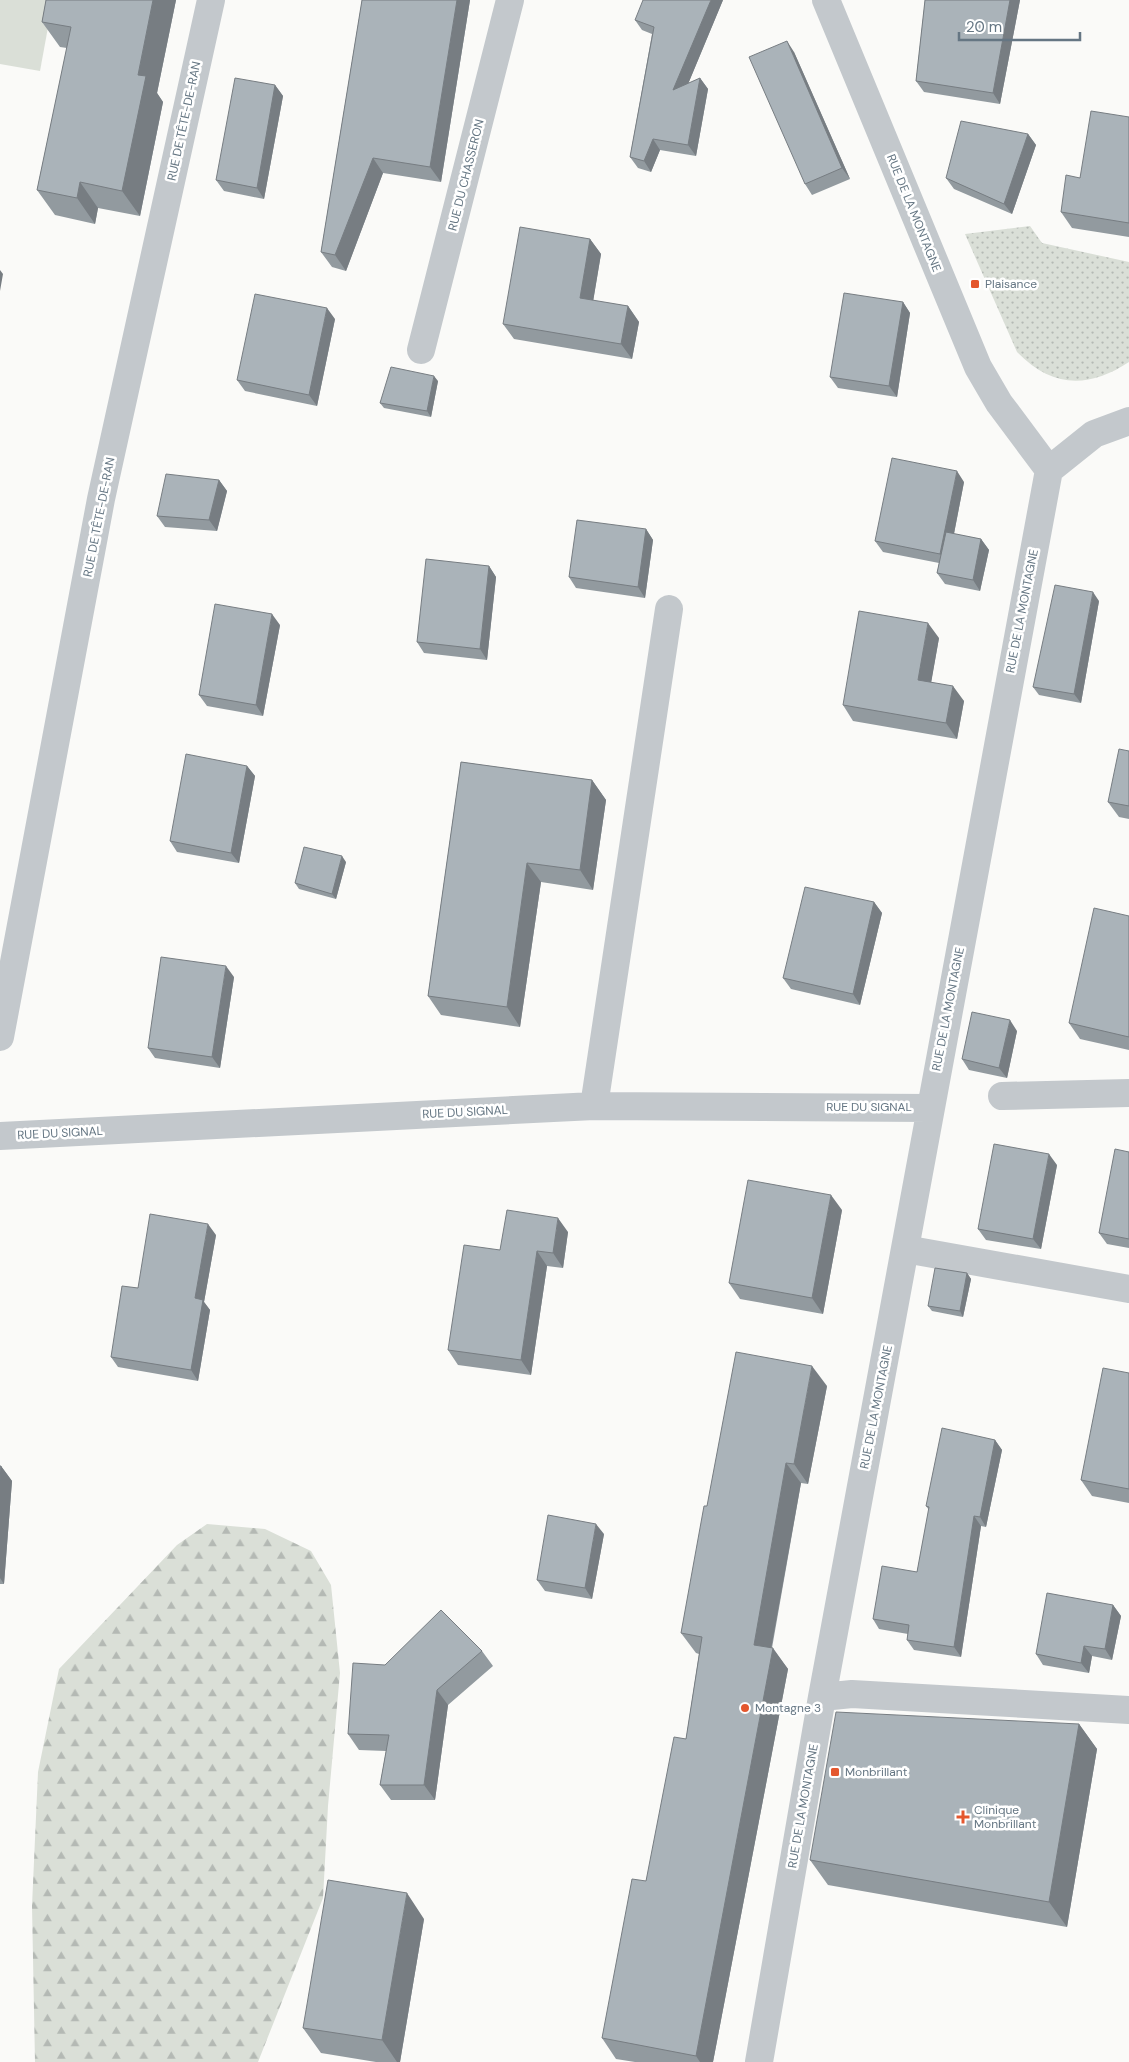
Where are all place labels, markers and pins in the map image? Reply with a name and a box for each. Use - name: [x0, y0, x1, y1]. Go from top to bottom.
- place label: Plaisance: [985, 276, 1037, 292]
- marker: Plaisance: [969, 278, 981, 290]
- place label: Montagne 3: [755, 1700, 821, 1716]
- marker: Montagne 3: [739, 1702, 751, 1714]
- place label: Monbrillant: [845, 1764, 908, 1780]
- marker: Monbrillant: [829, 1766, 841, 1778]
- place label: Clinique Monbrillant: [974, 1802, 1037, 1832]
- marker: Clinique Monbrillant: [956, 1810, 970, 1824]

